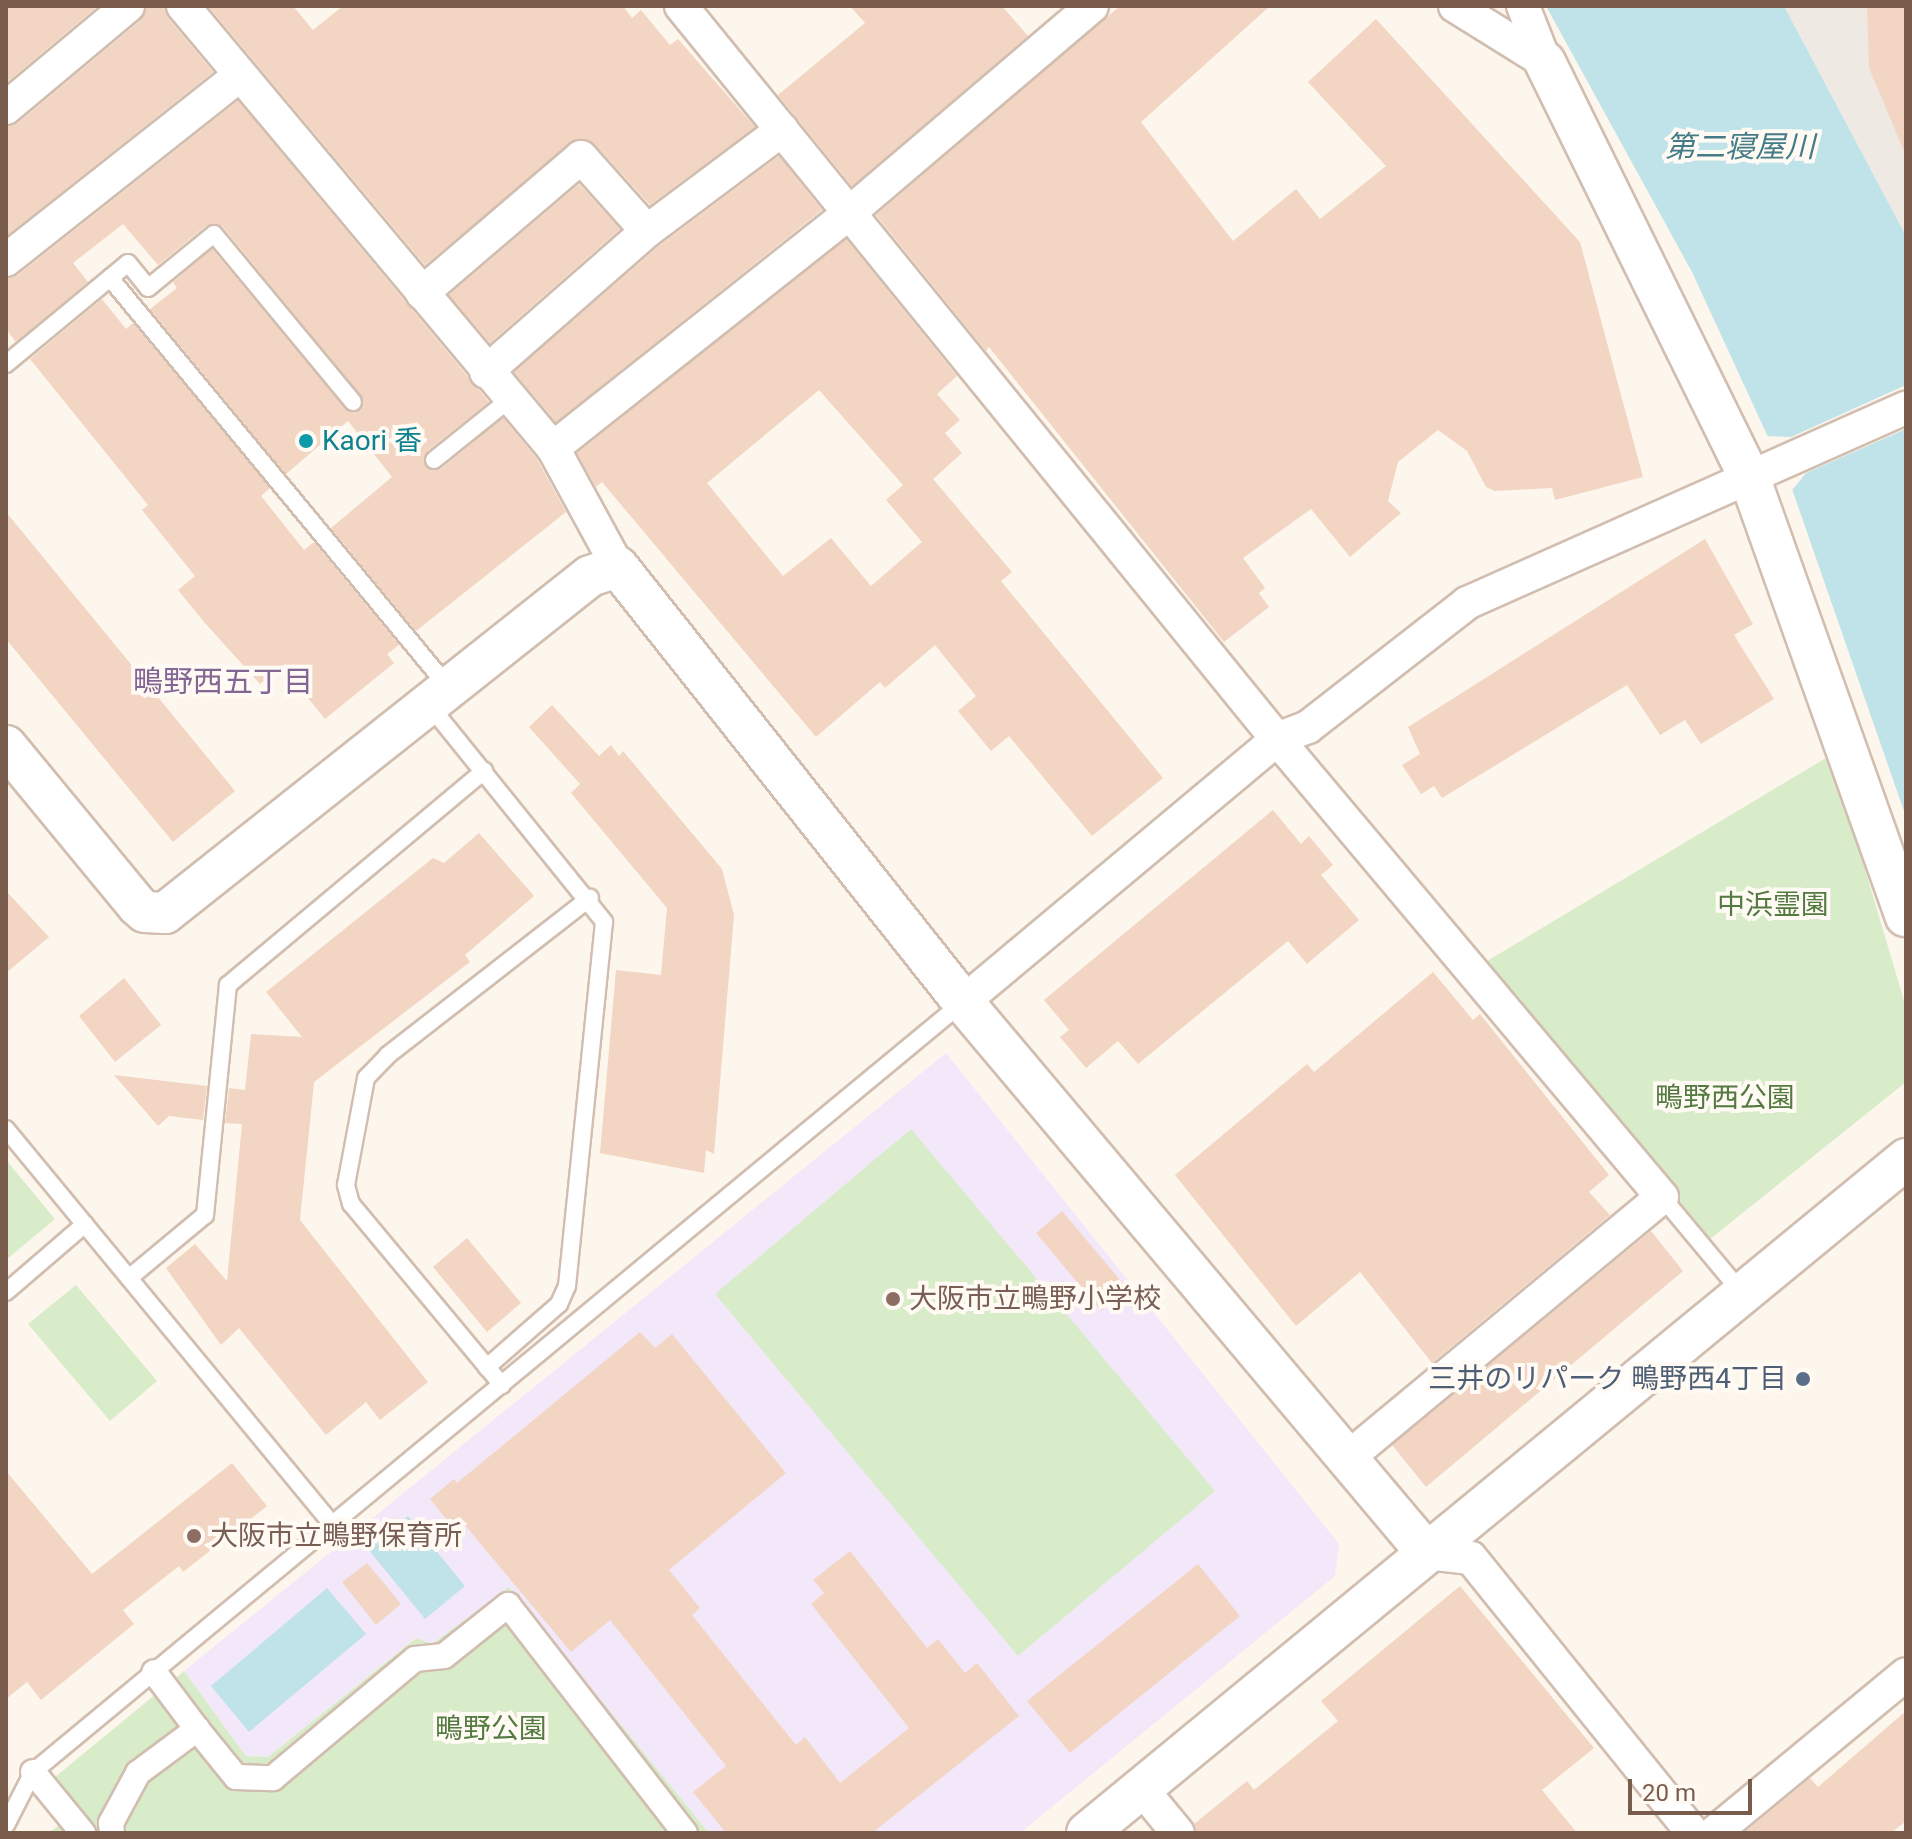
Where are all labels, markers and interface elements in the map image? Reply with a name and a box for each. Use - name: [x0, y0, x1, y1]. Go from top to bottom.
- water label: 第二寝屋川: [1665, 129, 1815, 165]
- place label: Kaori 香: [322, 424, 422, 458]
- marker: Kaori 香: [297, 432, 315, 450]
- district label: 鴫野西五丁目: [133, 664, 313, 700]
- park label: 中浜霊園: [1717, 888, 1829, 922]
- park label: 鴫野西公園: [1655, 1081, 1795, 1115]
- place label: 大阪市立鴫野小学校: [909, 1282, 1161, 1316]
- marker: 大阪市立鴫野小学校: [884, 1290, 902, 1308]
- place label: 三井のリパーク 鴫野西4丁目: [1428, 1362, 1787, 1396]
- marker: 三井のリパーク 鴫野西4丁目: [1794, 1370, 1812, 1388]
- place label: 大阪市立鴫野保育所: [210, 1519, 462, 1553]
- marker: 大阪市立鴫野保育所: [185, 1527, 203, 1545]
- park label: 鴫野公園: [435, 1712, 547, 1746]
- scale bar: [1632, 1763, 1756, 1813]
- text: 20 m: [1642, 1779, 1696, 1807]

